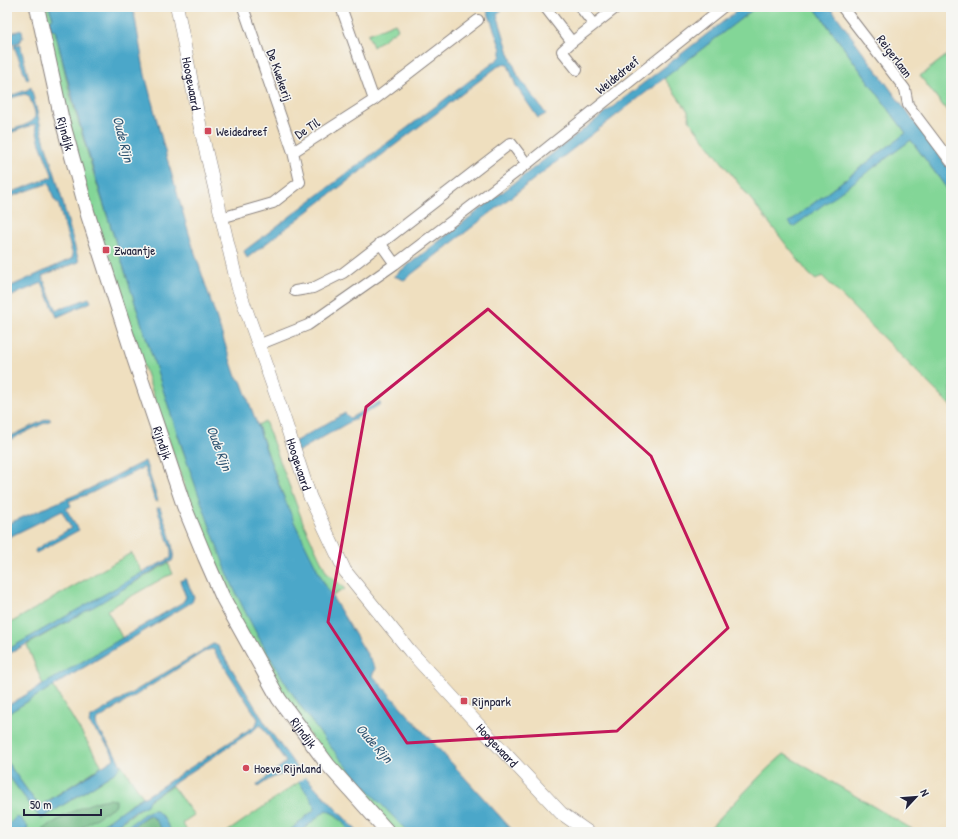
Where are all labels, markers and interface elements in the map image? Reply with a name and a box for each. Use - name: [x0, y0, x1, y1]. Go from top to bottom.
- street label: Reigerlaan: [873, 31, 917, 81]
- street label: De Kwekerij: [263, 47, 297, 103]
- street label: Weidedreef: [591, 52, 643, 98]
- street label: Hoogewaard: [178, 55, 206, 112]
- street label: De Til: [291, 113, 324, 143]
- water label: Oude Rijn: [109, 114, 140, 166]
- street label: Rijndijk: [53, 115, 79, 153]
- place label: Weidedreef: [216, 122, 268, 140]
- marker: Weidedreef: [203, 126, 213, 136]
- place label: Zwaantje: [114, 241, 155, 259]
- marker: Zwaantje: [101, 245, 111, 255]
- water label: Oude Rijn: [203, 423, 238, 475]
- street label: Rijndijk: [149, 424, 177, 463]
- street label: Hoogewaard: [282, 436, 316, 493]
- place label: Rijnpark: [472, 692, 511, 710]
- marker: Rijnpark: [459, 696, 469, 706]
- street label: Rijndijk: [287, 714, 322, 752]
- water label: Oude Rijn: [352, 719, 399, 768]
- street label: Hoogewaard: [472, 719, 522, 771]
- place label: Hoeve Rijnland: [254, 759, 321, 777]
- marker: Hoeve Rijnland: [241, 763, 251, 773]
- north arrow: [896, 777, 936, 817]
- text: N: [917, 787, 933, 798]
- scale bar: [24, 791, 101, 817]
- text: 50 m: [30, 796, 51, 813]

